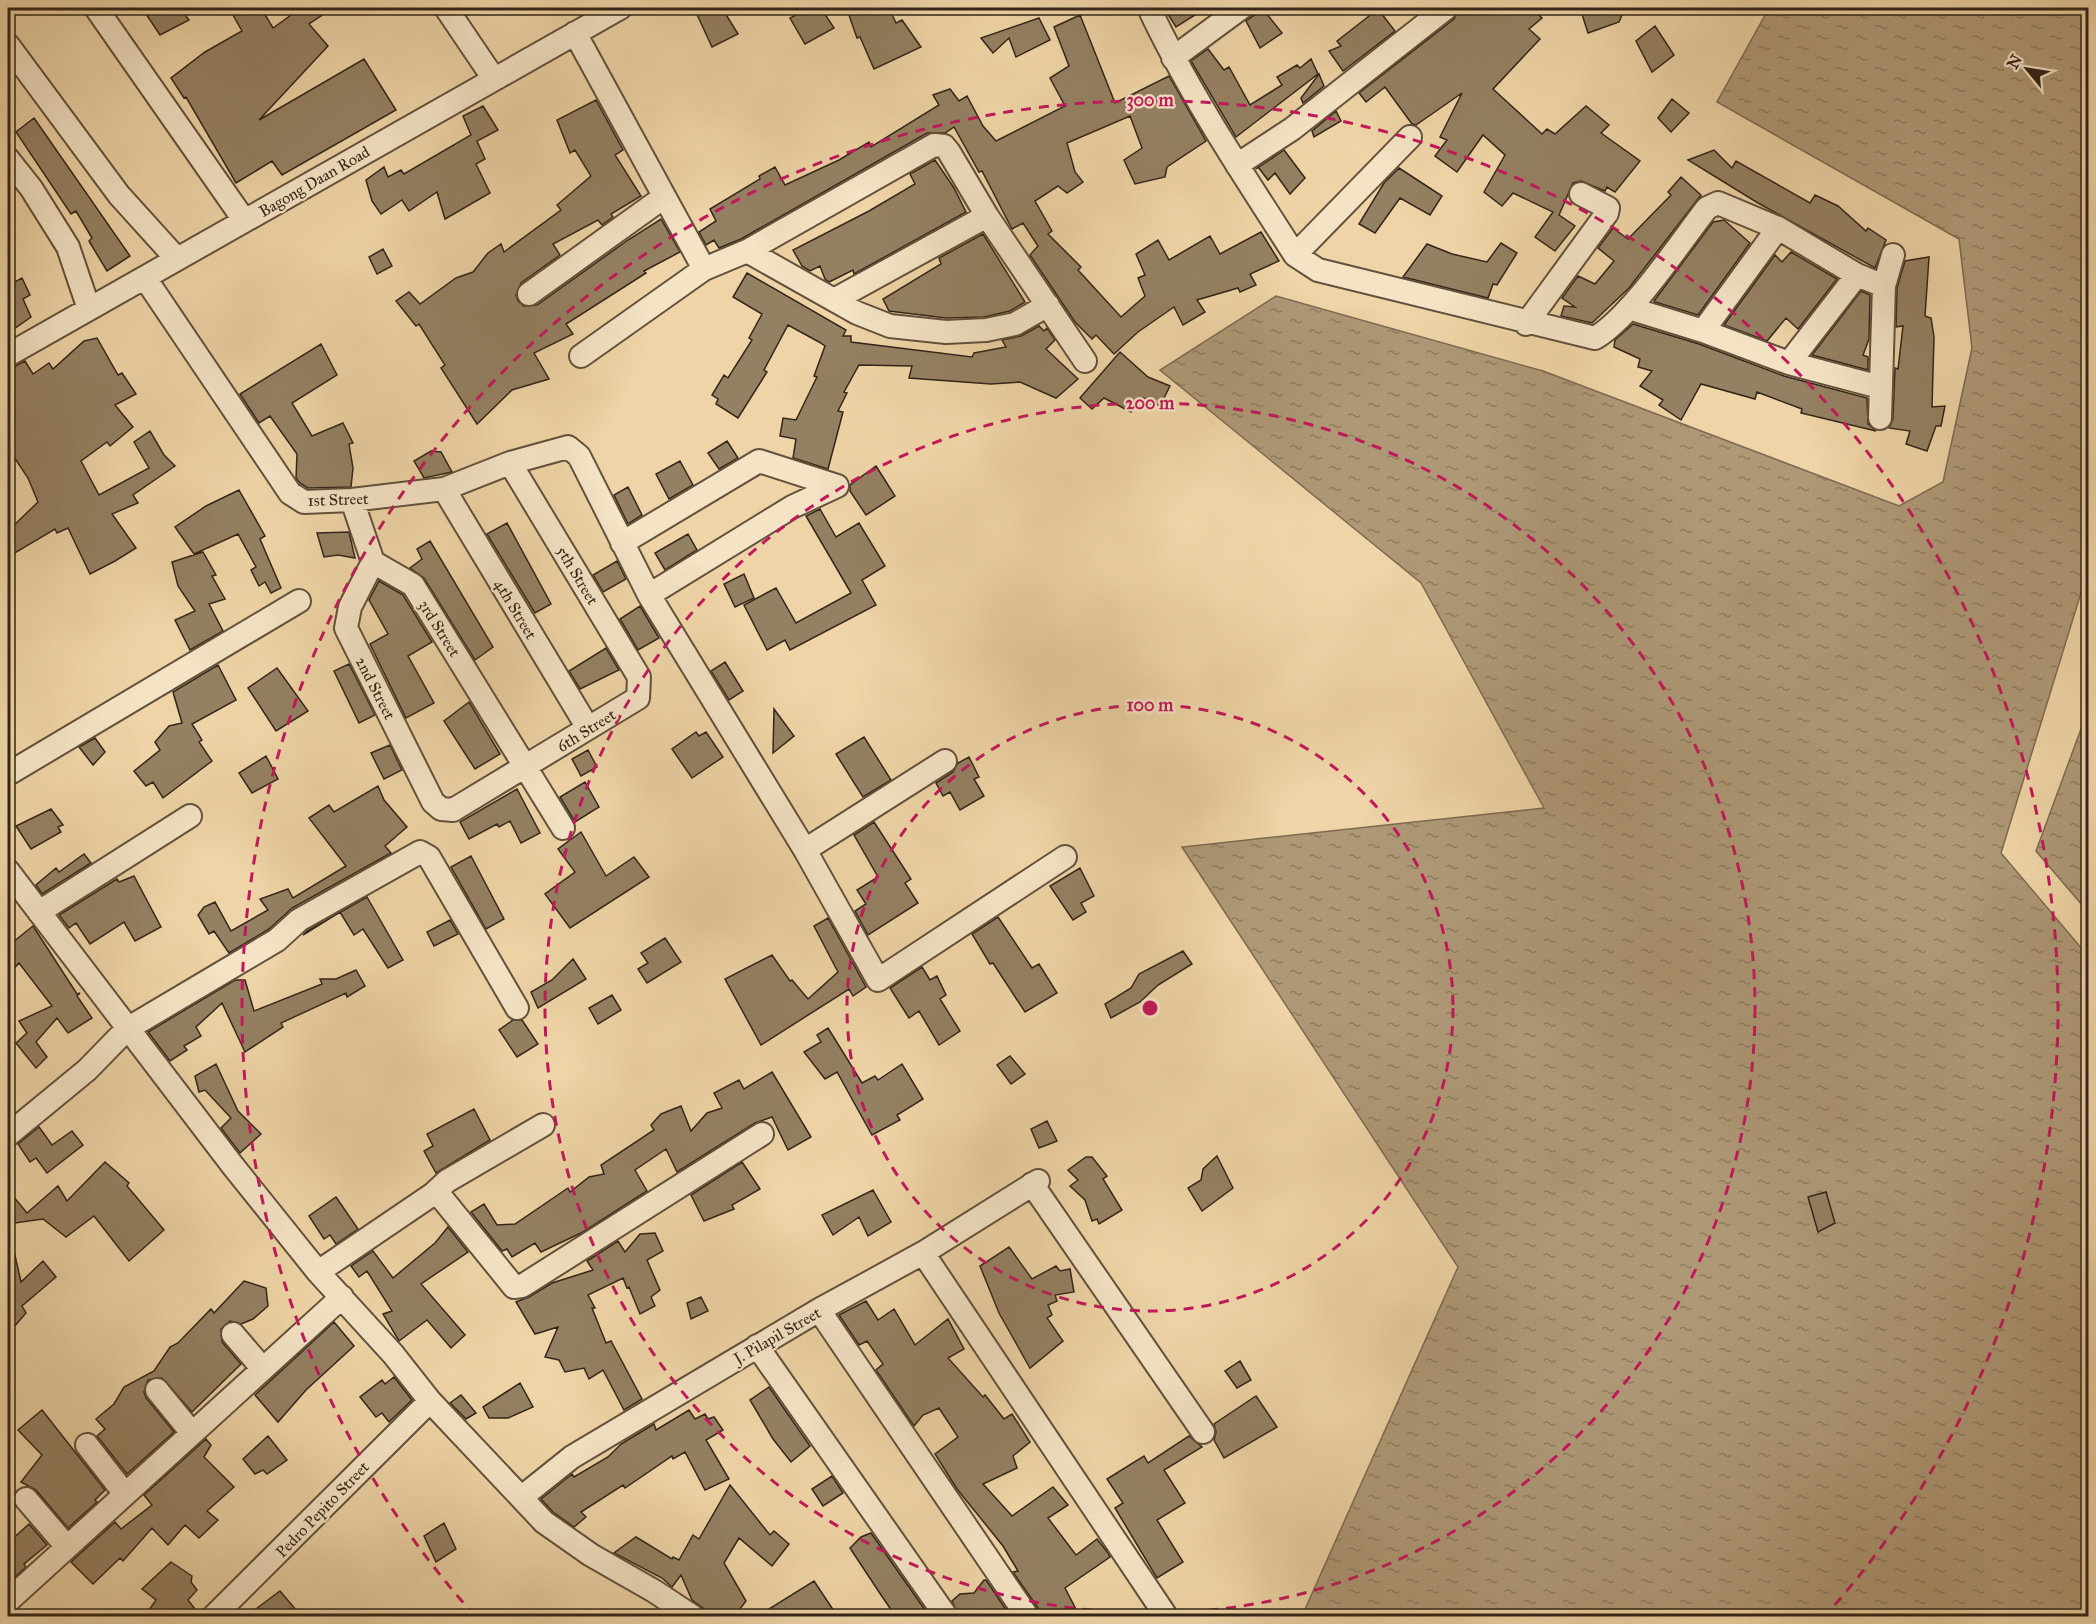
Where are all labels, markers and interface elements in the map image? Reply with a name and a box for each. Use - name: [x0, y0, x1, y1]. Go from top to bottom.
- north arrow: [1997, 39, 2057, 99]
- text: N: [2003, 51, 2026, 72]
- text: 300 m: [1126, 89, 1174, 112]
- street label: Bagong Daan Road: [255, 142, 374, 222]
- text: 200 m: [1126, 392, 1175, 414]
- street label: 1st Street: [307, 489, 369, 510]
- street label: 5th Street: [553, 542, 603, 608]
- street label: 4th Street: [490, 576, 541, 643]
- street label: 3rd Street: [415, 596, 465, 661]
- street label: 2nd Street: [352, 654, 400, 723]
- text: 100 m: [1127, 694, 1174, 716]
- street label: 6th Street: [553, 705, 620, 756]
- centre of rings: [1140, 998, 1160, 1018]
- street label: J. Pilapil Street: [729, 1303, 825, 1370]
- street label: Pedro Pepito Street: [272, 1457, 373, 1561]

